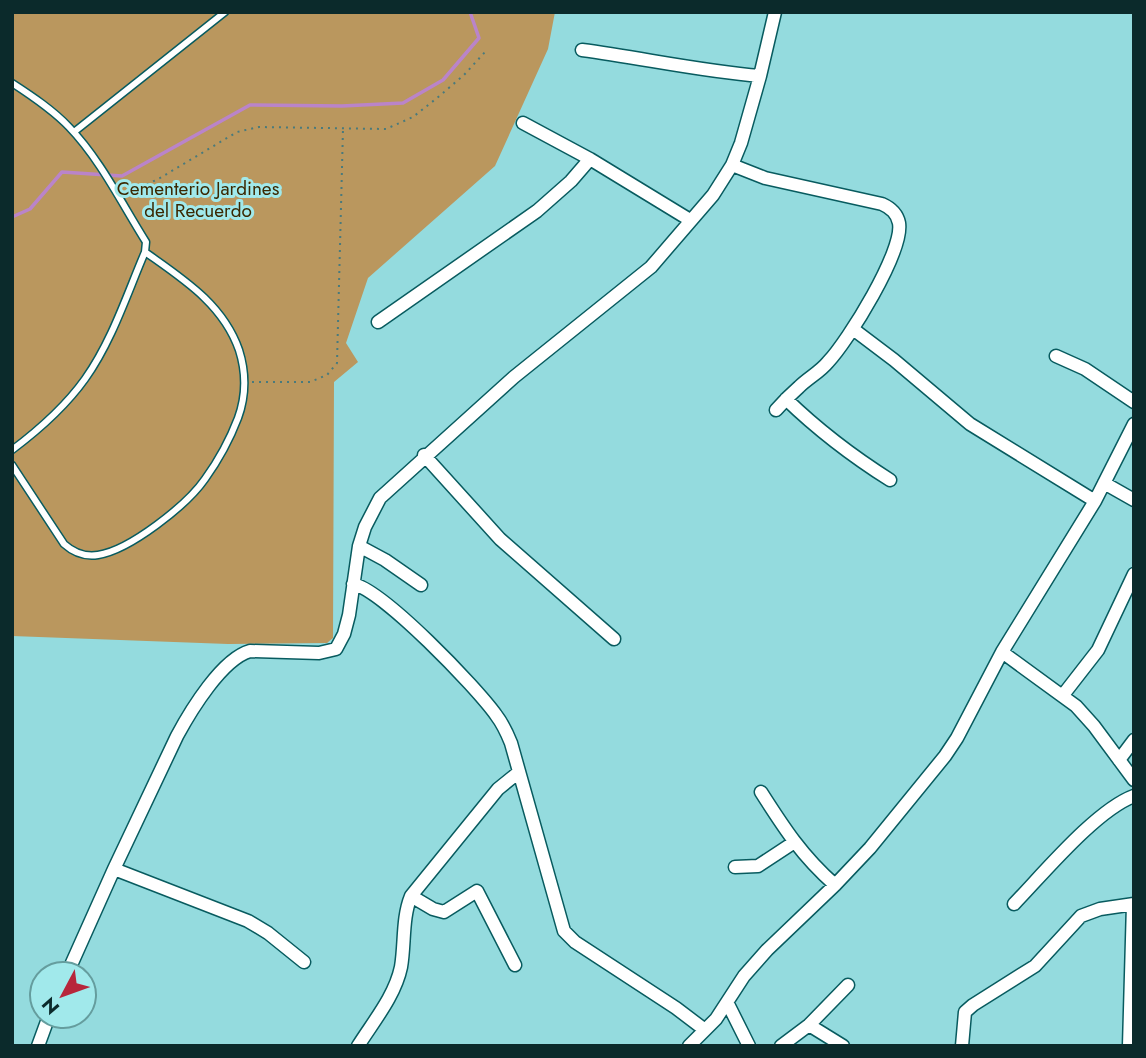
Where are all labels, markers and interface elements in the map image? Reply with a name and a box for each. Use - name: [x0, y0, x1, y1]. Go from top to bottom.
- park label: Cementerio Jardines del Recuerdo: [117, 175, 280, 224]
- north arrow: [28, 960, 98, 1030]
- text: N: [35, 991, 66, 1020]

